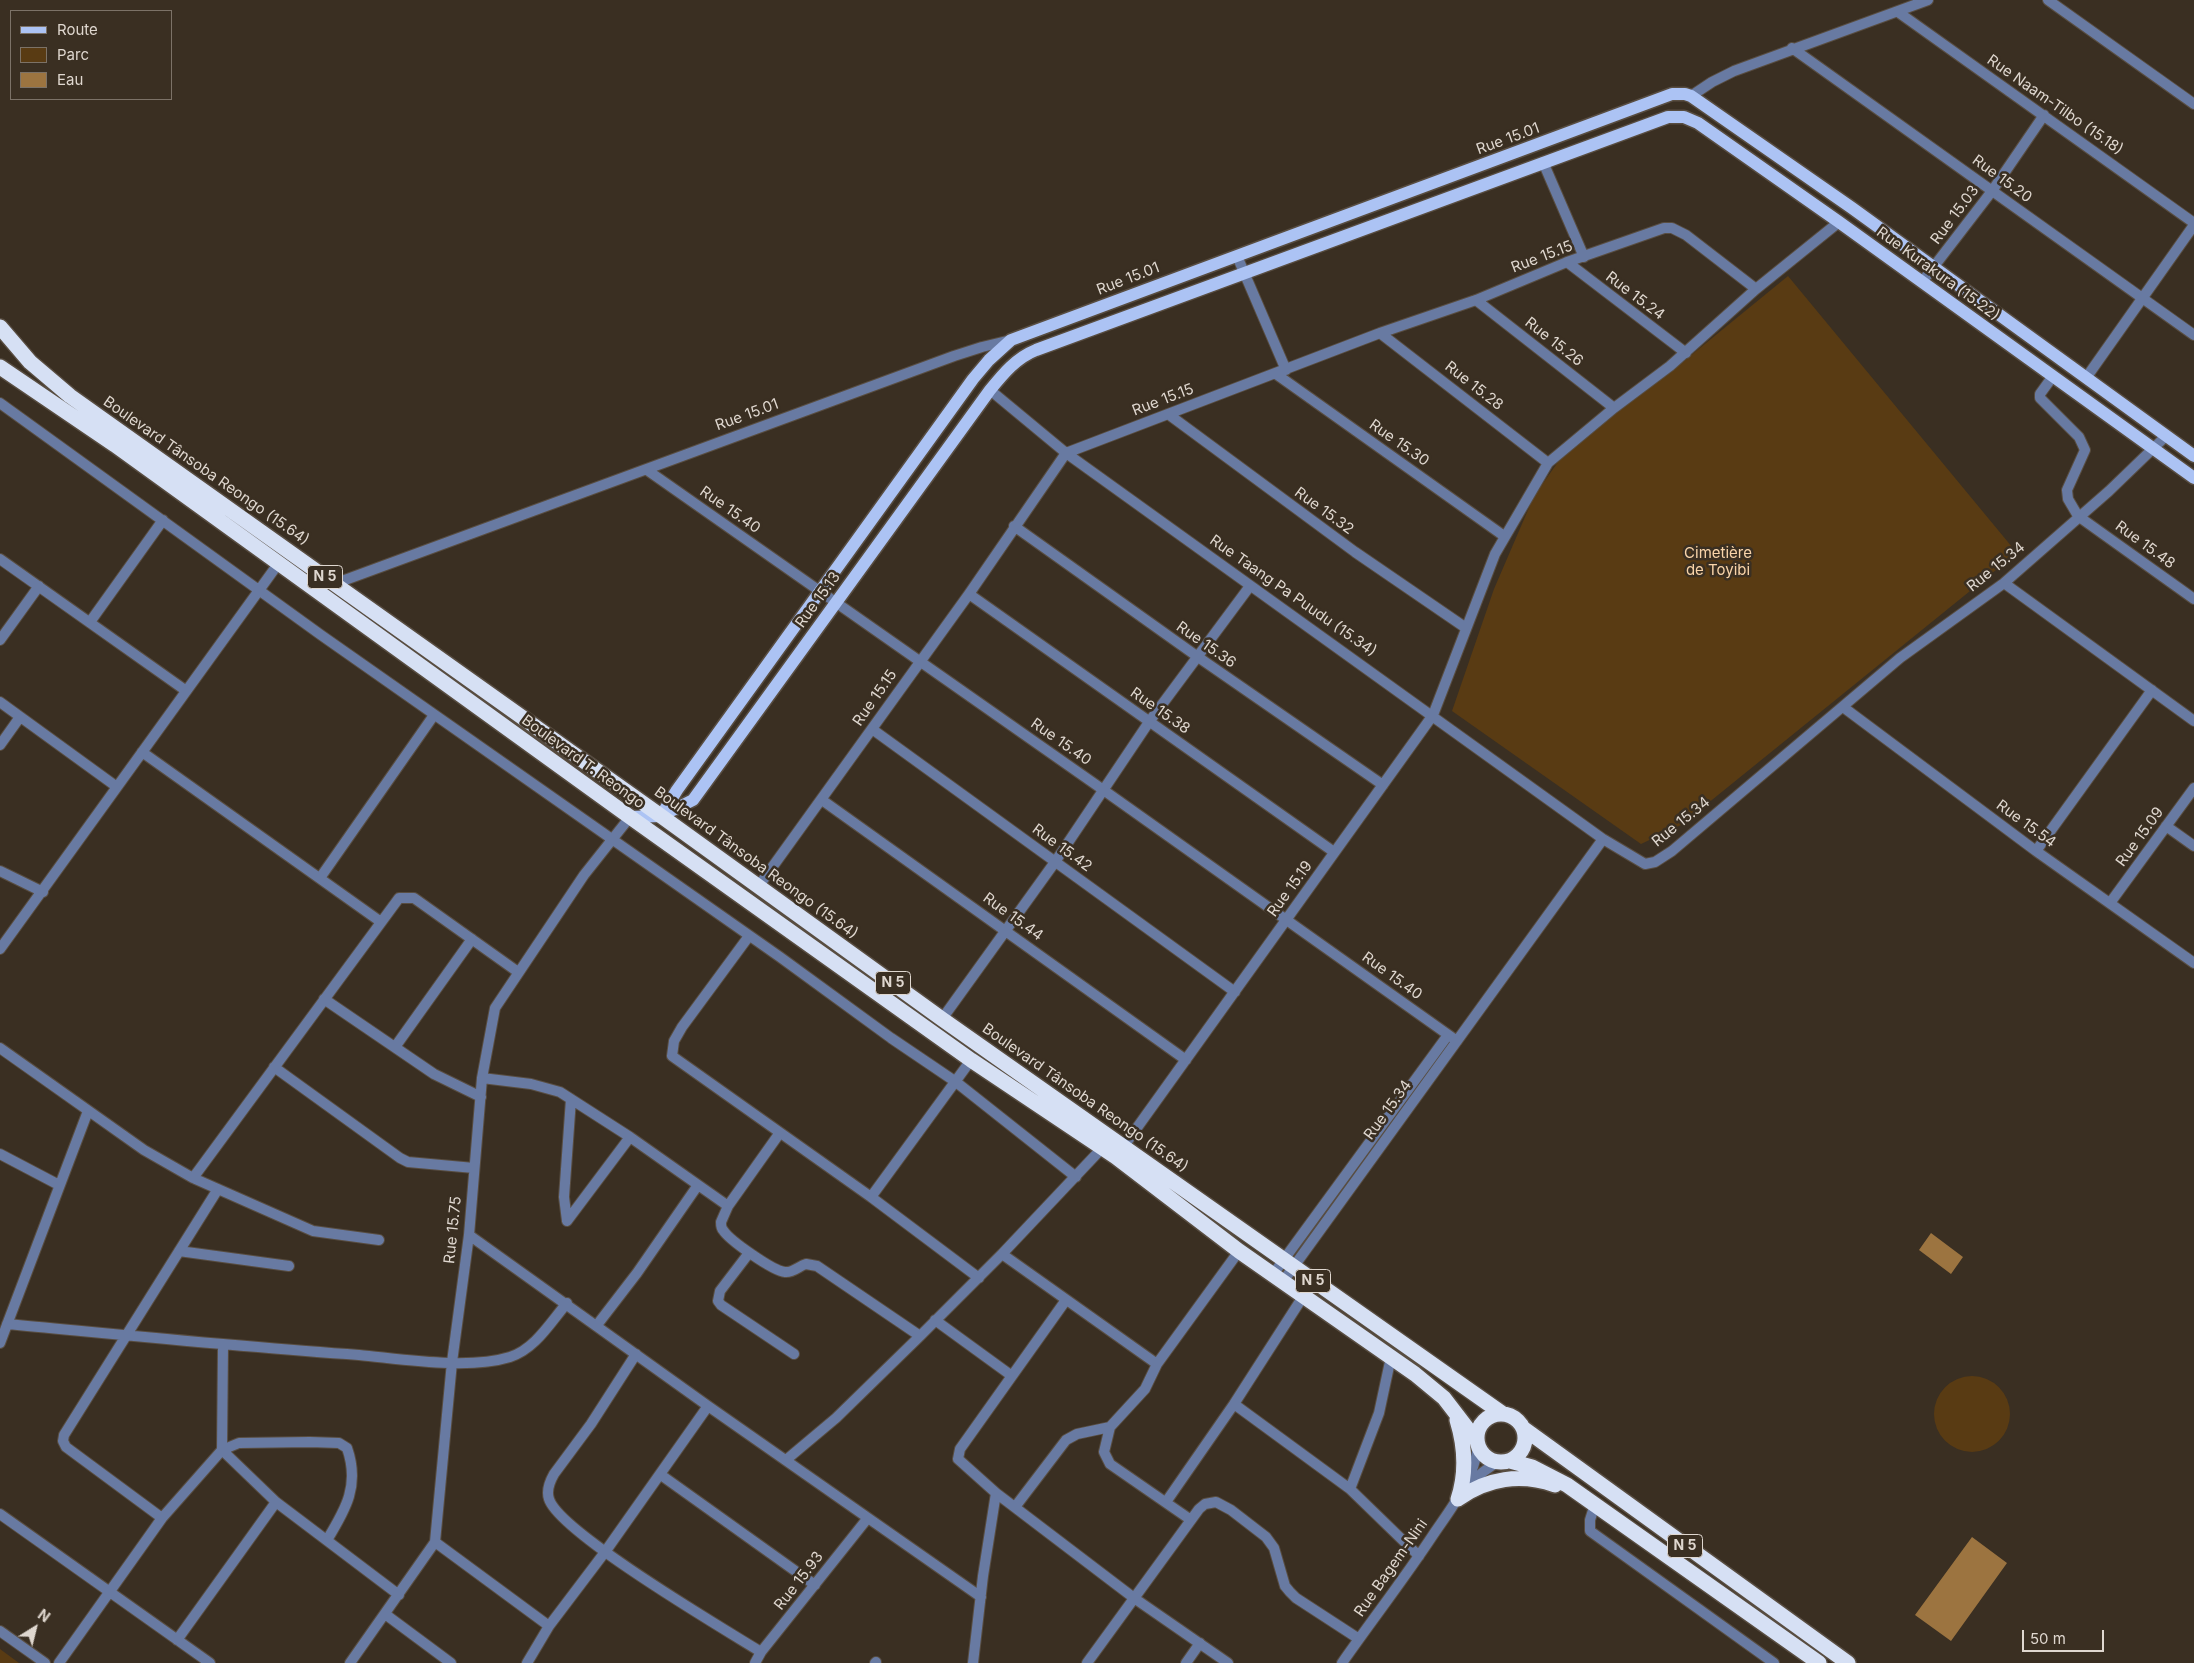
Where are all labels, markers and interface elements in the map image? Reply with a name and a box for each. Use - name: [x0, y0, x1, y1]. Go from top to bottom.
- legend: [10, 10, 172, 100]
- text: Route: [57, 20, 98, 39]
- text: Parc: [57, 45, 89, 64]
- street label: Rue Naam-Tilbo (15.18): [1983, 51, 2127, 159]
- text: Eau: [57, 70, 83, 89]
- street label: Rue 15.01: [1474, 119, 1542, 159]
- street label: Rue 15.20: [1969, 151, 2035, 207]
- street label: Rue 15.03: [1927, 182, 1983, 248]
- street label: Rue Kurakura (15.22): [1873, 223, 2003, 325]
- street label: Rue 15.15: [1509, 237, 1575, 277]
- street label: Rue 15.01: [1094, 259, 1162, 299]
- street label: Rue 15.24: [1602, 268, 1668, 324]
- street label: Rue 15.26: [1521, 314, 1587, 370]
- street label: Rue 15.28: [1441, 358, 1507, 414]
- street label: Rue 15.15: [1130, 380, 1196, 420]
- street label: Boulevard Tânsoba Reongo (15.64): [100, 393, 312, 549]
- street label: Rue 15.01: [713, 395, 781, 435]
- street label: Rue 15.30: [1366, 416, 1432, 470]
- street label: Rue 15.40: [696, 483, 764, 537]
- street label: Rue 15.32: [1291, 484, 1357, 538]
- street label: Rue 15.48: [2112, 517, 2178, 573]
- street label: Rue Taang Pa Puudu (15.34): [1206, 531, 1380, 661]
- street label: Rue 15.34: [1963, 538, 2029, 596]
- park label: Cimetière de Toyibi: [1684, 544, 1752, 579]
- road number: N 5: [308, 566, 342, 588]
- street label: Rue 15.13: [792, 569, 844, 631]
- street label: Rue 15.36: [1173, 618, 1239, 672]
- street label: Rue 15.15: [849, 666, 901, 730]
- street label: Rue 15.38: [1127, 684, 1193, 738]
- street label: Boulevard T. Reongo: [518, 711, 648, 813]
- street label: Rue 15.40: [1027, 715, 1095, 769]
- street label: Boulevard Tânsoba Reongo (15.64): [651, 783, 861, 943]
- street label: Rue 15.34: [1648, 793, 1714, 851]
- street label: Rue 15.54: [1993, 796, 2059, 852]
- street label: Rue 15.09: [2112, 804, 2168, 870]
- street label: Rue 15.42: [1029, 820, 1095, 876]
- street label: Rue 15.19: [1264, 858, 1316, 920]
- street label: Rue 15.44: [979, 889, 1047, 945]
- street label: Rue 15.40: [1358, 948, 1426, 1004]
- road number: N 5: [876, 971, 910, 994]
- street label: Boulevard Tânsoba Reongo (15.64): [979, 1020, 1191, 1176]
- street label: Rue 15.34: [1360, 1077, 1416, 1143]
- street label: Rue 15.75: [441, 1195, 465, 1265]
- road number: N 5: [1296, 1270, 1330, 1292]
- street label: Rue Bagem-Nini: [1351, 1516, 1431, 1620]
- road number: N 5: [1668, 1534, 1702, 1558]
- street label: Rue 15.93: [771, 1548, 827, 1614]
- north arrow: [10, 1603, 60, 1653]
- text: N: [35, 1605, 53, 1625]
- scale bar: [2024, 1620, 2106, 1652]
- text: 50 m: [2030, 1629, 2066, 1648]

